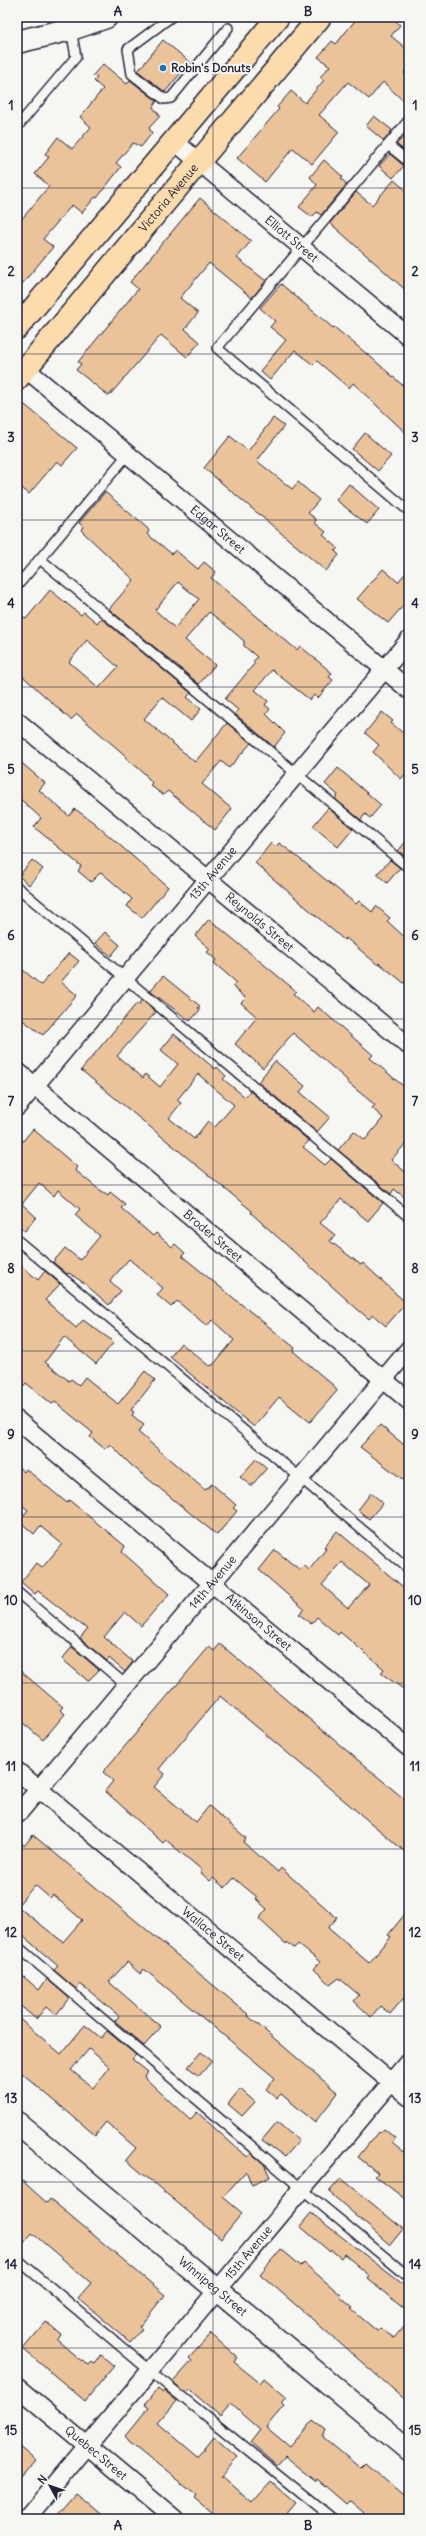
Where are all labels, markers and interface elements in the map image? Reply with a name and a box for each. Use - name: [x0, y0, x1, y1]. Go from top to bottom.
- text: A: [114, 3, 123, 20]
- text: B: [304, 3, 313, 20]
- place label: Robin's Donuts: [171, 60, 251, 75]
- marker: Robin's Donuts: [158, 63, 168, 73]
- text: 1: [8, 97, 14, 114]
- text: 1: [412, 97, 418, 114]
- street label: Victoria Avenue: [135, 160, 201, 235]
- street label: Elliott Street: [262, 212, 322, 265]
- text: 2: [7, 263, 15, 280]
- text: 2: [411, 263, 419, 280]
- text: 3: [7, 429, 15, 446]
- text: 3: [411, 429, 419, 446]
- street label: Edgar Street: [187, 502, 249, 557]
- text: 4: [7, 595, 15, 612]
- text: 4: [411, 595, 419, 612]
- text: 5: [7, 761, 15, 778]
- text: 5: [411, 761, 419, 778]
- street label: 13th Avenue: [186, 843, 240, 903]
- street label: Reynolds Street: [222, 889, 297, 954]
- text: 6: [7, 927, 15, 944]
- text: 6: [411, 927, 419, 944]
- text: 7: [8, 1093, 15, 1110]
- text: 7: [412, 1093, 419, 1110]
- street label: Broder Street: [181, 1206, 246, 1265]
- text: 8: [7, 1260, 15, 1277]
- text: 8: [411, 1260, 419, 1277]
- text: 9: [7, 1426, 15, 1443]
- text: 9: [411, 1426, 419, 1443]
- street label: 14th Avenue: [185, 1552, 239, 1612]
- street label: Atkinson Street: [223, 1590, 295, 1654]
- text: 10: [4, 1592, 18, 1609]
- text: 10: [408, 1592, 422, 1609]
- text: 11: [6, 1758, 16, 1775]
- text: 11: [410, 1758, 420, 1775]
- street label: Wallace Street: [179, 1903, 248, 1964]
- text: 12: [5, 1924, 17, 1941]
- text: 12: [409, 1924, 421, 1941]
- text: 13: [5, 2090, 17, 2107]
- text: 13: [409, 2090, 421, 2107]
- street label: 15th Avenue: [221, 2222, 275, 2283]
- street label: Winnipeg Street: [176, 2253, 251, 2319]
- text: 14: [5, 2256, 18, 2273]
- text: 14: [409, 2256, 422, 2273]
- text: 15: [5, 2422, 18, 2439]
- street label: Quebec Street: [62, 2422, 131, 2483]
- text: 15: [409, 2422, 422, 2439]
- north arrow: [30, 2466, 70, 2506]
- text: N: [35, 2472, 50, 2487]
- text: A: [114, 2517, 123, 2534]
- text: B: [304, 2517, 313, 2534]

